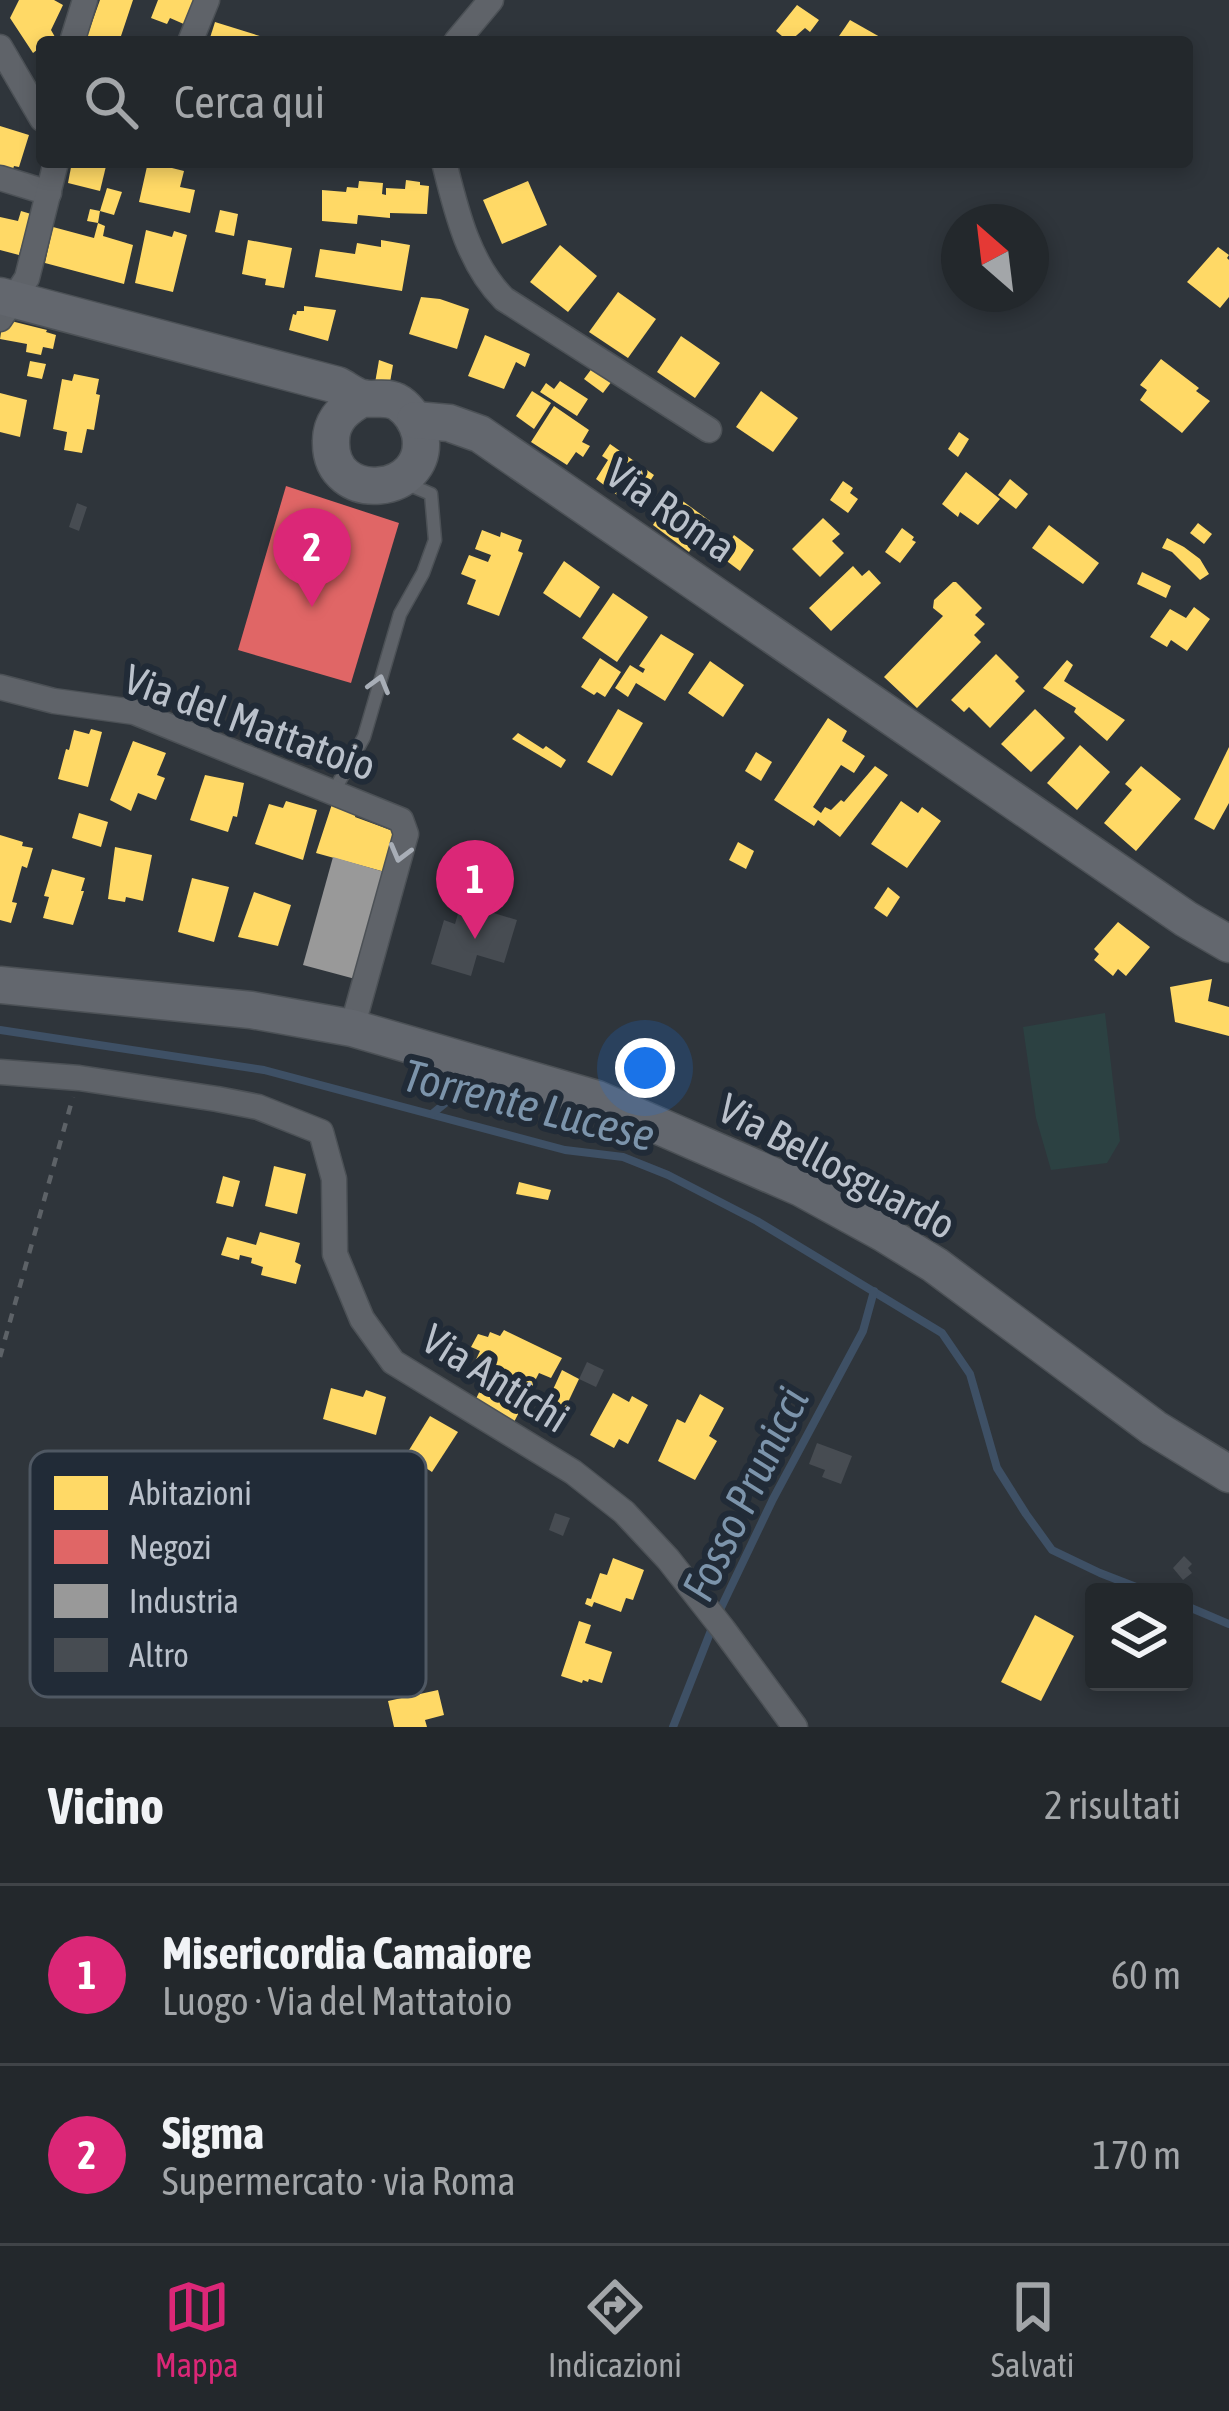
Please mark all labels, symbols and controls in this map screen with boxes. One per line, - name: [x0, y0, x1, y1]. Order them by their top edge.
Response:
- search box: [36, 36, 1193, 168]
- icon: search: [78, 69, 144, 135]
- text: Cerca qui: [174, 76, 325, 128]
- north arrow: [941, 204, 1049, 312]
- street label: Via Roma: [597, 448, 745, 572]
- pin: 2: [273, 508, 351, 607]
- street label: Via del Mattatoio: [118, 654, 382, 790]
- one-way arrow: [365, 674, 390, 695]
- pin: 1: [436, 840, 514, 939]
- one-way arrow: [389, 842, 414, 863]
- your location: [615, 1038, 675, 1098]
- water label: Torrente Lucese: [398, 1049, 660, 1161]
- street label: Via Bellosguardo: [711, 1084, 963, 1248]
- street label: Via Antichi: [414, 1314, 578, 1442]
- water label: Fosso Prunicci: [671, 1379, 819, 1609]
- legend: [30, 1451, 426, 1697]
- text: Abitazioni: [129, 1474, 252, 1512]
- text: Negozi: [129, 1528, 212, 1566]
- text: Industria: [129, 1582, 239, 1620]
- map controls: [1085, 1583, 1193, 1691]
- button: layers: [1085, 1583, 1193, 1691]
- text: Altro: [129, 1636, 189, 1674]
- text: Vicino: [48, 1776, 164, 1835]
- text: 2 risultati: [1044, 1783, 1181, 1827]
- text: Misericordia Camaiore: [162, 1927, 532, 1979]
- text: 1: [78, 1953, 96, 1997]
- text: 60 m: [1111, 1953, 1181, 1997]
- text: Luogo · Via del Mattatoio: [162, 1979, 512, 2023]
- text: Sigma: [162, 2107, 264, 2159]
- text: 2: [78, 2133, 96, 2177]
- text: 170 m: [1093, 2133, 1181, 2177]
- text: Supermercato · via Roma: [162, 2159, 516, 2203]
- tab: Mappa: [155, 2274, 239, 2384]
- tab: Indicazioni: [548, 2274, 682, 2384]
- tab: Salvati: [991, 2274, 1074, 2384]

